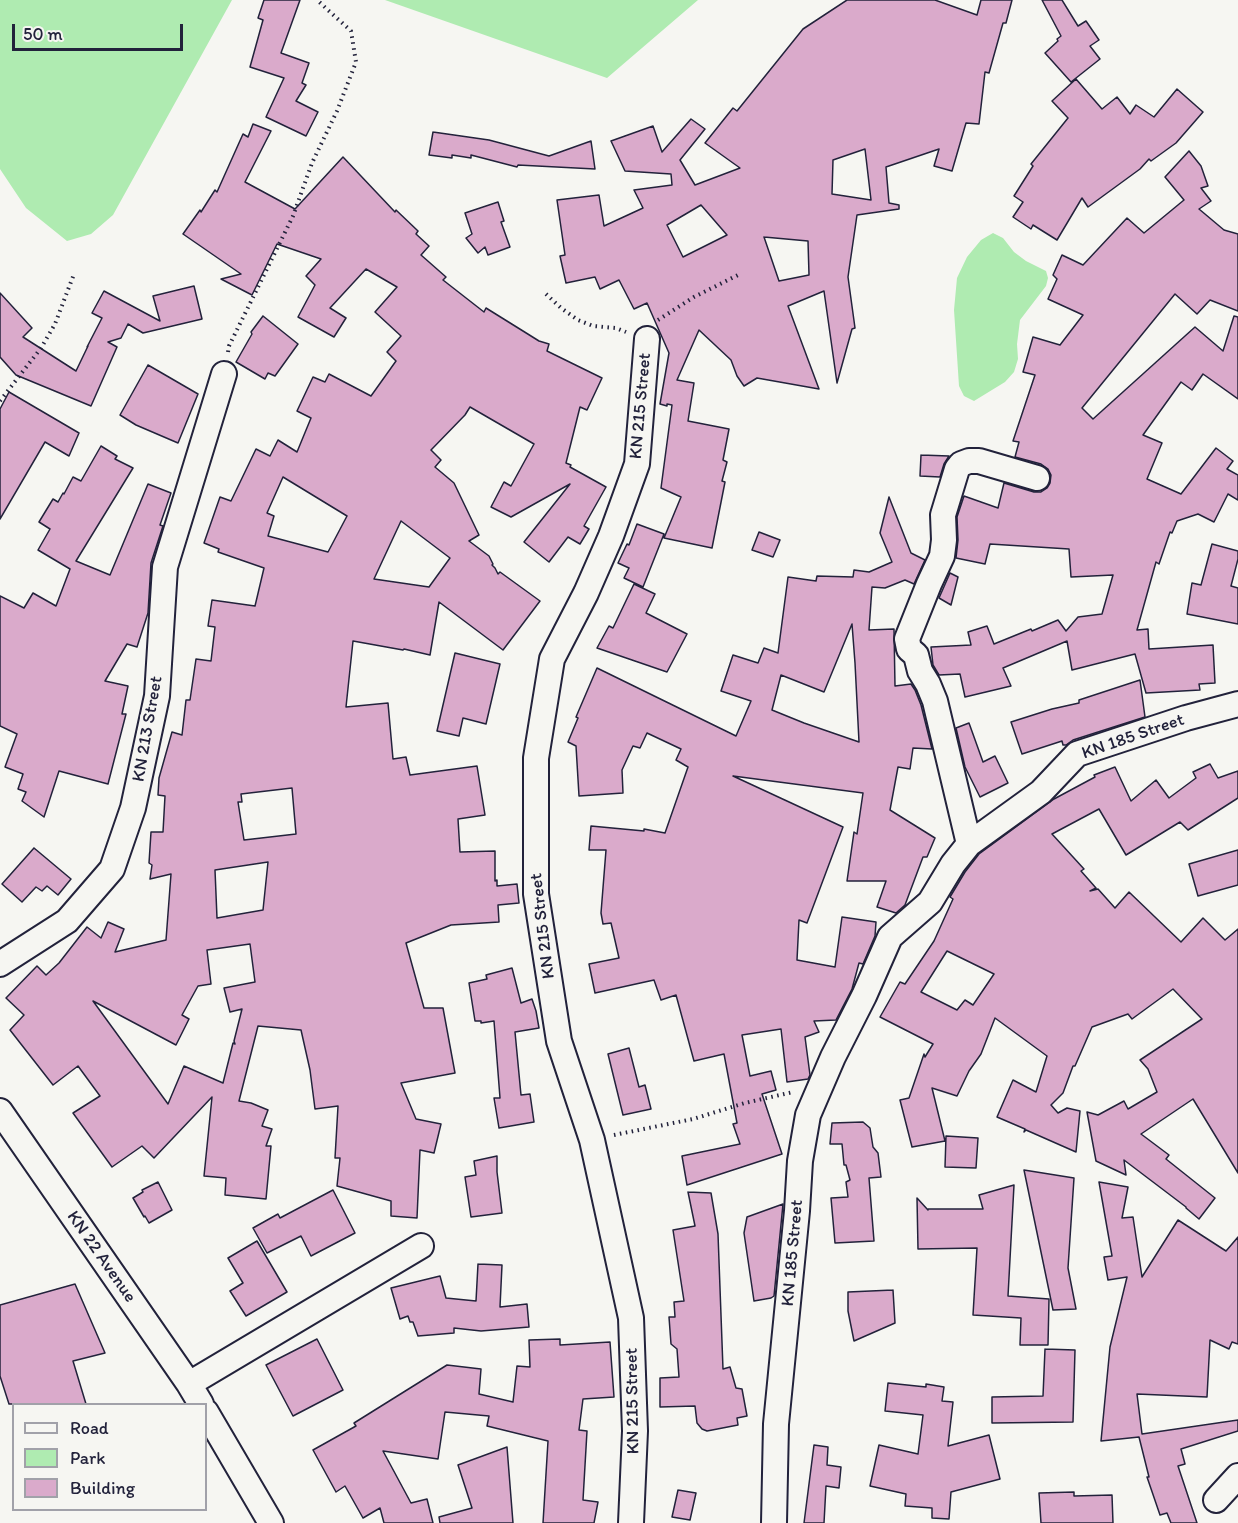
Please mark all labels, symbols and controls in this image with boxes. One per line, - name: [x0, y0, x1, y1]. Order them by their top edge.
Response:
- scale bar: [15, 12, 186, 50]
- text: 50 m: [23, 23, 63, 45]
- street label: KN 215 Street: [626, 352, 656, 460]
- street label: KN 213 Street: [128, 674, 168, 784]
- street label: KN 185 Street: [1079, 709, 1187, 765]
- street label: KN 215 Street: [526, 872, 560, 980]
- street label: KN 185 Street: [778, 1199, 808, 1307]
- street label: KN 22 Avenue: [61, 1207, 141, 1307]
- street label: KN 215 Street: [621, 1348, 645, 1454]
- legend: [12, 1403, 207, 1511]
- text: Road: [70, 1417, 109, 1439]
- text: Park: [70, 1447, 105, 1469]
- text: Building: [70, 1477, 135, 1499]

